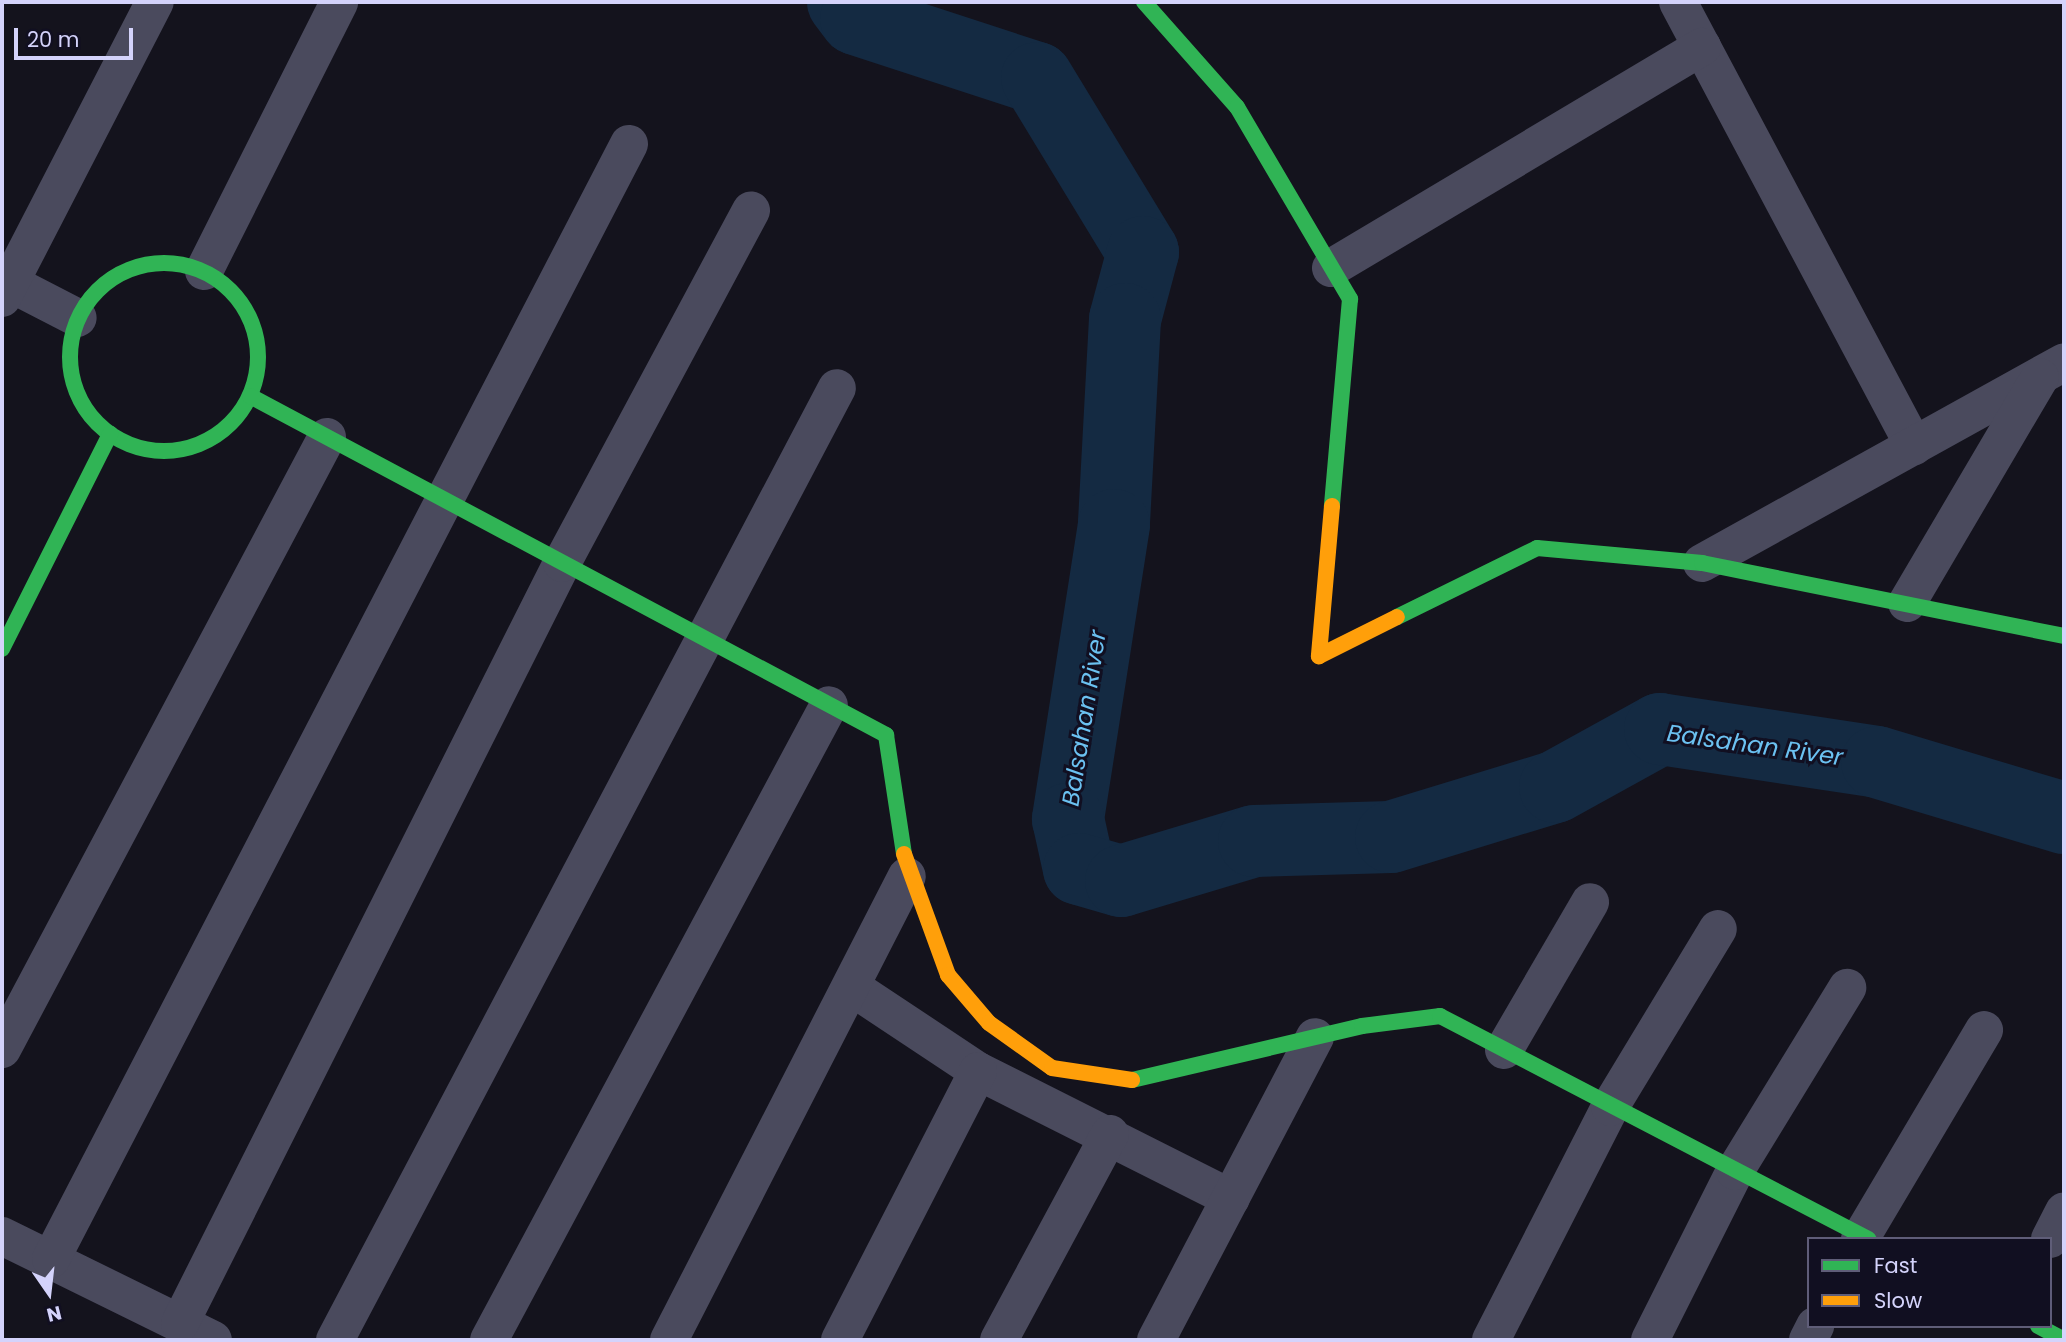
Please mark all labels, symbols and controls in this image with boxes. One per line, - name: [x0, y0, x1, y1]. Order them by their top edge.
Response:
- scale bar: [18, 14, 136, 58]
- text: 20 m: [27, 25, 80, 54]
- water label: Balsahan River: [1056, 628, 1112, 808]
- water label: Balsahan River: [1665, 718, 1845, 772]
- legend: [1807, 1237, 2052, 1328]
- text: Fast: [1874, 1251, 1917, 1280]
- north arrow: [14, 1258, 84, 1328]
- text: Slow: [1874, 1286, 1922, 1315]
- text: N: [44, 1299, 64, 1329]

